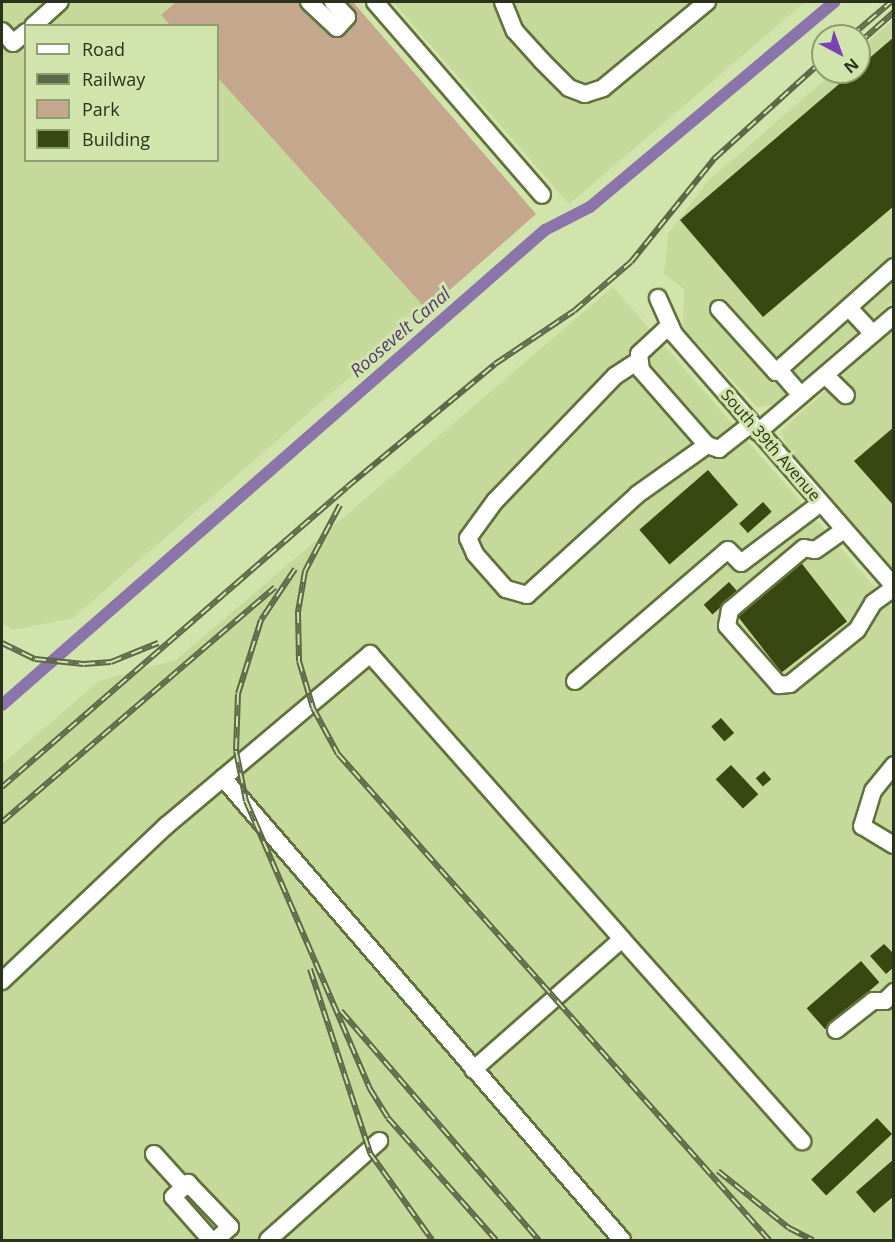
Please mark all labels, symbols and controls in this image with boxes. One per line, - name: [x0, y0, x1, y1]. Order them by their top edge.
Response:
- legend: [24, 24, 219, 162]
- north arrow: [811, 24, 871, 84]
- text: Road: [82, 37, 125, 61]
- text: N: [839, 53, 864, 79]
- text: Railway: [82, 67, 145, 91]
- text: Park: [82, 97, 120, 121]
- text: Building: [82, 127, 150, 151]
- water label: Roosevelt Canal: [346, 283, 454, 381]
- street label: South 39th Avenue: [717, 385, 825, 505]

